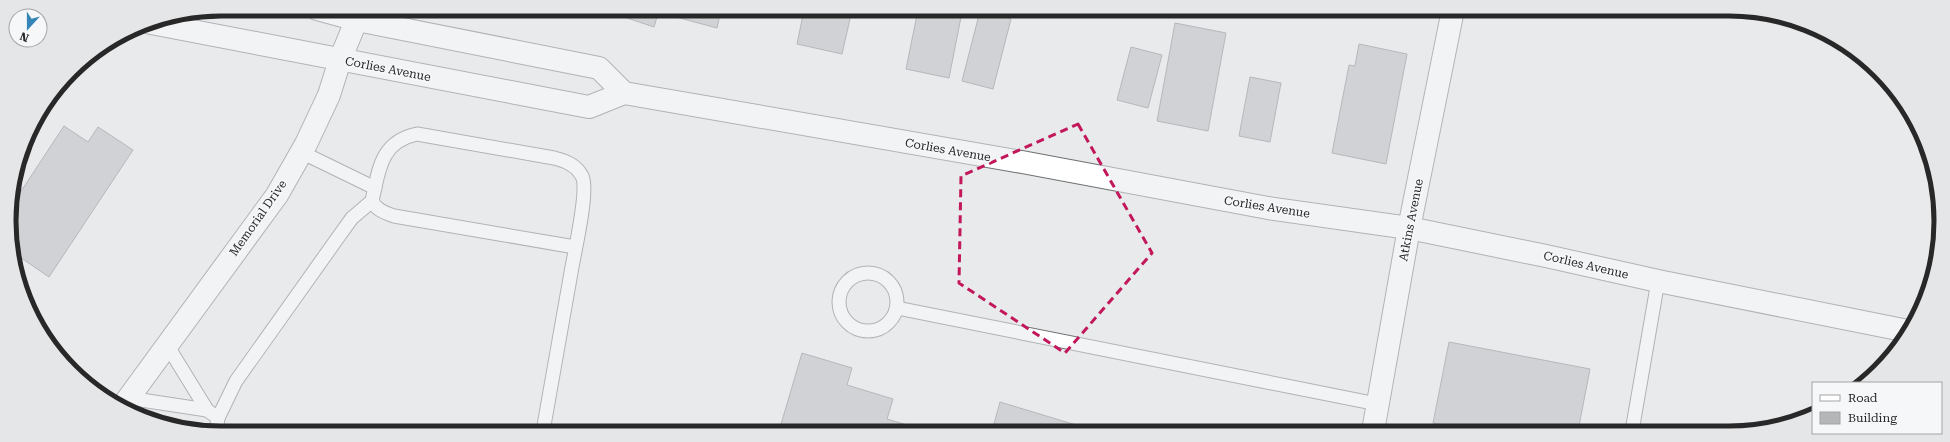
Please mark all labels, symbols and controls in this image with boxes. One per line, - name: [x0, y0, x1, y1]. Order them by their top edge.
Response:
- north arrow: [8, 8, 48, 48]
- text: N: [18, 29, 31, 44]
- street label: Corlies Avenue: [344, 54, 432, 84]
- street label: Corlies Avenue: [904, 136, 992, 165]
- street label: Memorial Drive: [227, 177, 290, 259]
- street label: Atkins Avenue: [1396, 177, 1426, 262]
- street label: Corlies Avenue: [1223, 193, 1311, 221]
- street label: Corlies Avenue: [1542, 248, 1630, 282]
- legend: [1812, 382, 1942, 434]
- text: Road: [1848, 391, 1878, 405]
- text: Building: [1848, 411, 1897, 425]

